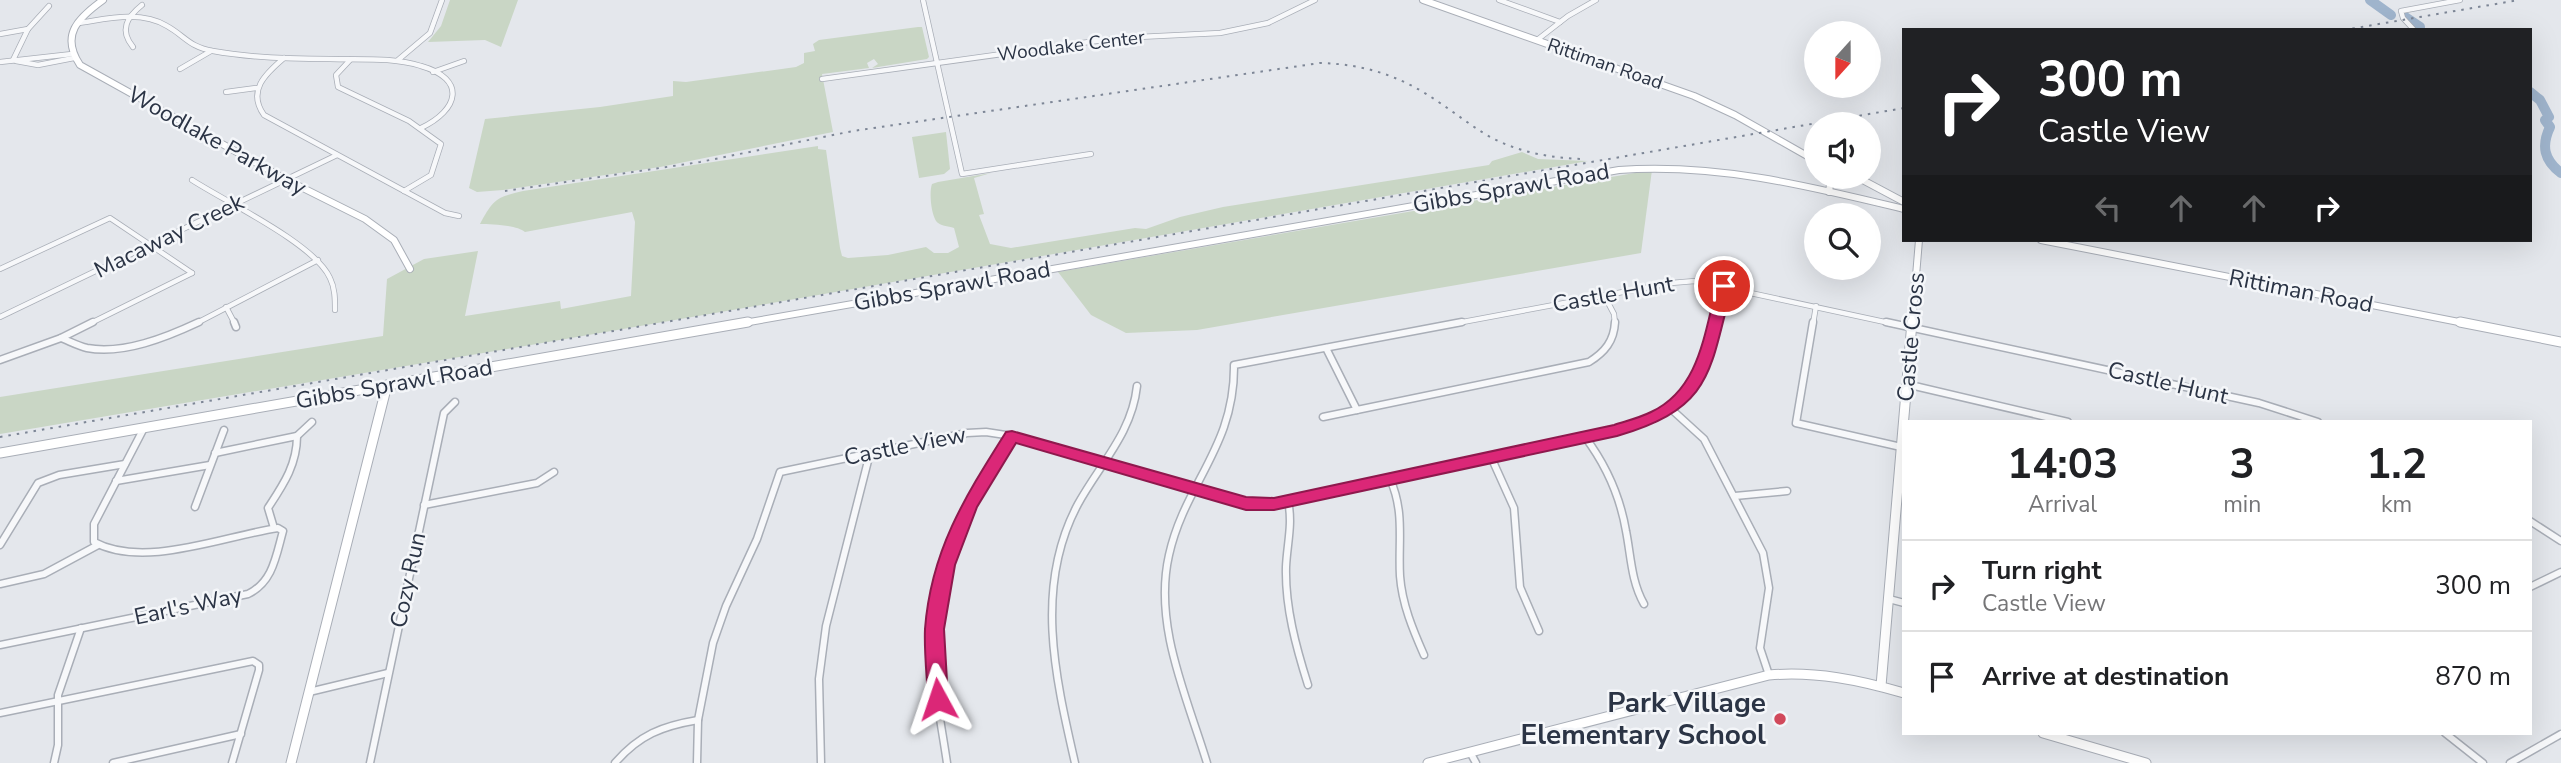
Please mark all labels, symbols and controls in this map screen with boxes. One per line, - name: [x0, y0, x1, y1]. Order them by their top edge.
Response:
- north arrow: [1804, 21, 1881, 98]
- map controls: [1804, 21, 1881, 280]
- street label: Woodlake Center: [996, 24, 1146, 68]
- street label: Rittiman Road: [1544, 32, 1666, 96]
- text: 300 m: [2038, 46, 2182, 113]
- icon: right: [1923, 56, 2014, 147]
- street label: Woodlake Parkway: [122, 79, 312, 203]
- text: Castle View: [2038, 110, 2210, 153]
- button: sound: [1804, 112, 1881, 189]
- street label: Gibbs Sprawl Road: [1410, 155, 1612, 221]
- street label: Macaway Creek: [89, 186, 249, 286]
- icon: left: [2089, 189, 2127, 227]
- icon: ahead: [2162, 189, 2200, 227]
- icon: ahead: [2235, 189, 2273, 227]
- icon: right: [2308, 189, 2346, 227]
- button: search: [1804, 203, 1881, 280]
- street label: Gibbs Sprawl Road: [851, 253, 1053, 319]
- pin: [1694, 256, 1754, 316]
- street label: Rittiman Road: [2226, 262, 2376, 320]
- icon: arrive: [1705, 267, 1743, 305]
- street label: Castle Hunt: [1550, 268, 1677, 320]
- street label: Castle Cross: [1890, 271, 1932, 403]
- street label: Gibbs Sprawl Road: [293, 351, 495, 417]
- street label: Castle Hunt: [2105, 354, 2232, 412]
- street label: Castle View: [841, 419, 969, 473]
- text: 14:03: [2007, 436, 2118, 493]
- text: 3: [2230, 436, 2255, 493]
- text: 1.2: [2366, 436, 2427, 493]
- text: Arrival: [2028, 489, 2097, 520]
- text: min: [2223, 489, 2261, 520]
- text: km: [2381, 489, 2412, 520]
- street label: Cozy Run: [383, 529, 433, 631]
- text: Turn right: [1982, 553, 2101, 588]
- icon: right: [1923, 567, 1961, 605]
- text: 300 m: [2435, 568, 2511, 603]
- street label: Earl's Way: [131, 579, 245, 633]
- text: Castle View: [1982, 588, 2106, 619]
- icon: arrive: [1923, 658, 1961, 696]
- text: Arrive at destination: [1982, 659, 2229, 694]
- text: 870 m: [2435, 659, 2511, 694]
- position arrow: [901, 662, 975, 736]
- place label: Park Village Elementary School: [1521, 684, 1766, 754]
- marker: Park Village Elementary School: [1772, 711, 1788, 727]

